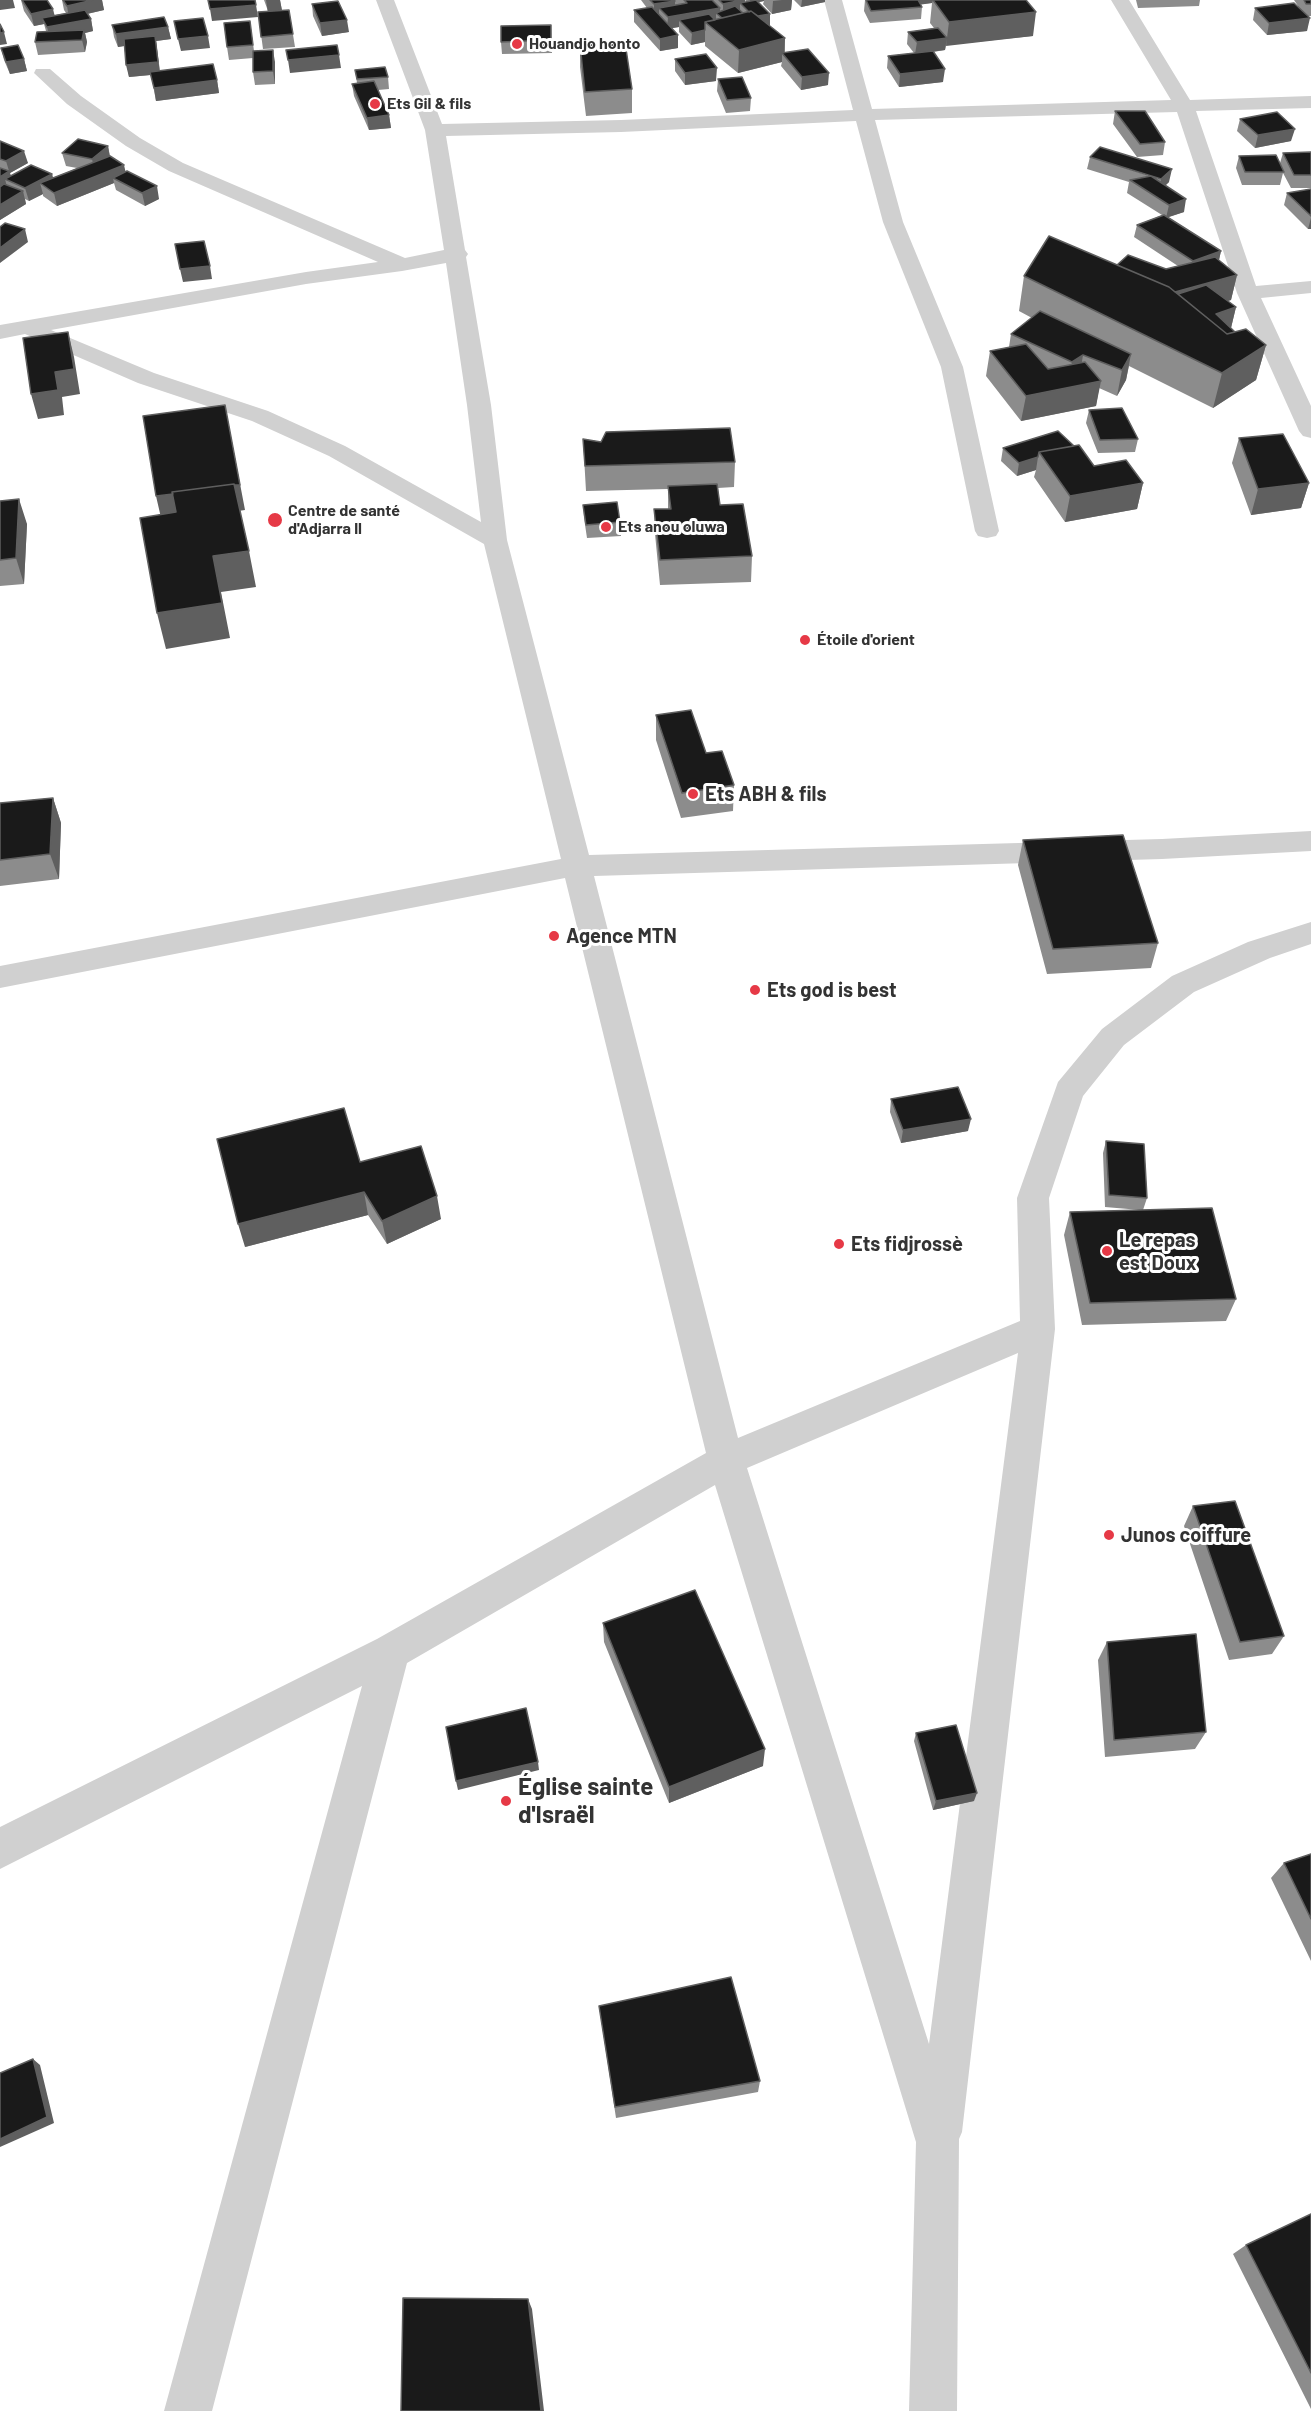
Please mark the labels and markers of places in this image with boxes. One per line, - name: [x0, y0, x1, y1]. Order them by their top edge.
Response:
- place label: Houandjo honto: [529, 34, 640, 54]
- marker: Houandjo honto: [510, 37, 524, 51]
- place label: Ets Gil & fils: [387, 94, 471, 114]
- marker: Ets Gil & fils: [368, 97, 382, 111]
- place label: Centre de santé d'Adjarra ll: [288, 501, 400, 539]
- marker: Centre de santé d'Adjarra ll: [266, 511, 284, 529]
- place label: Ets anou oluwa: [618, 517, 725, 537]
- marker: Ets anou oluwa: [599, 520, 613, 534]
- place label: Étoile d'orient: [817, 630, 915, 650]
- marker: Étoile d'orient: [798, 633, 812, 647]
- place label: Ets ABH & fils: [705, 782, 827, 806]
- marker: Ets ABH & fils: [686, 787, 700, 801]
- place label: Agence MTN: [566, 924, 677, 948]
- marker: Agence MTN: [547, 929, 561, 943]
- place label: Ets god is best: [767, 978, 897, 1002]
- marker: Ets god is best: [748, 983, 762, 997]
- place label: Le repas est Doux: [1119, 1228, 1197, 1275]
- place label: Ets fidjrossè: [851, 1232, 963, 1256]
- marker: Ets fidjrossè: [832, 1237, 846, 1251]
- marker: Le repas est Doux: [1100, 1244, 1114, 1258]
- place label: Junos coiffure: [1121, 1523, 1251, 1547]
- marker: Junos coiffure: [1102, 1528, 1116, 1542]
- place label: Église sainte d'Israël: [518, 1773, 653, 1829]
- marker: Église sainte d'Israël: [499, 1794, 513, 1808]

